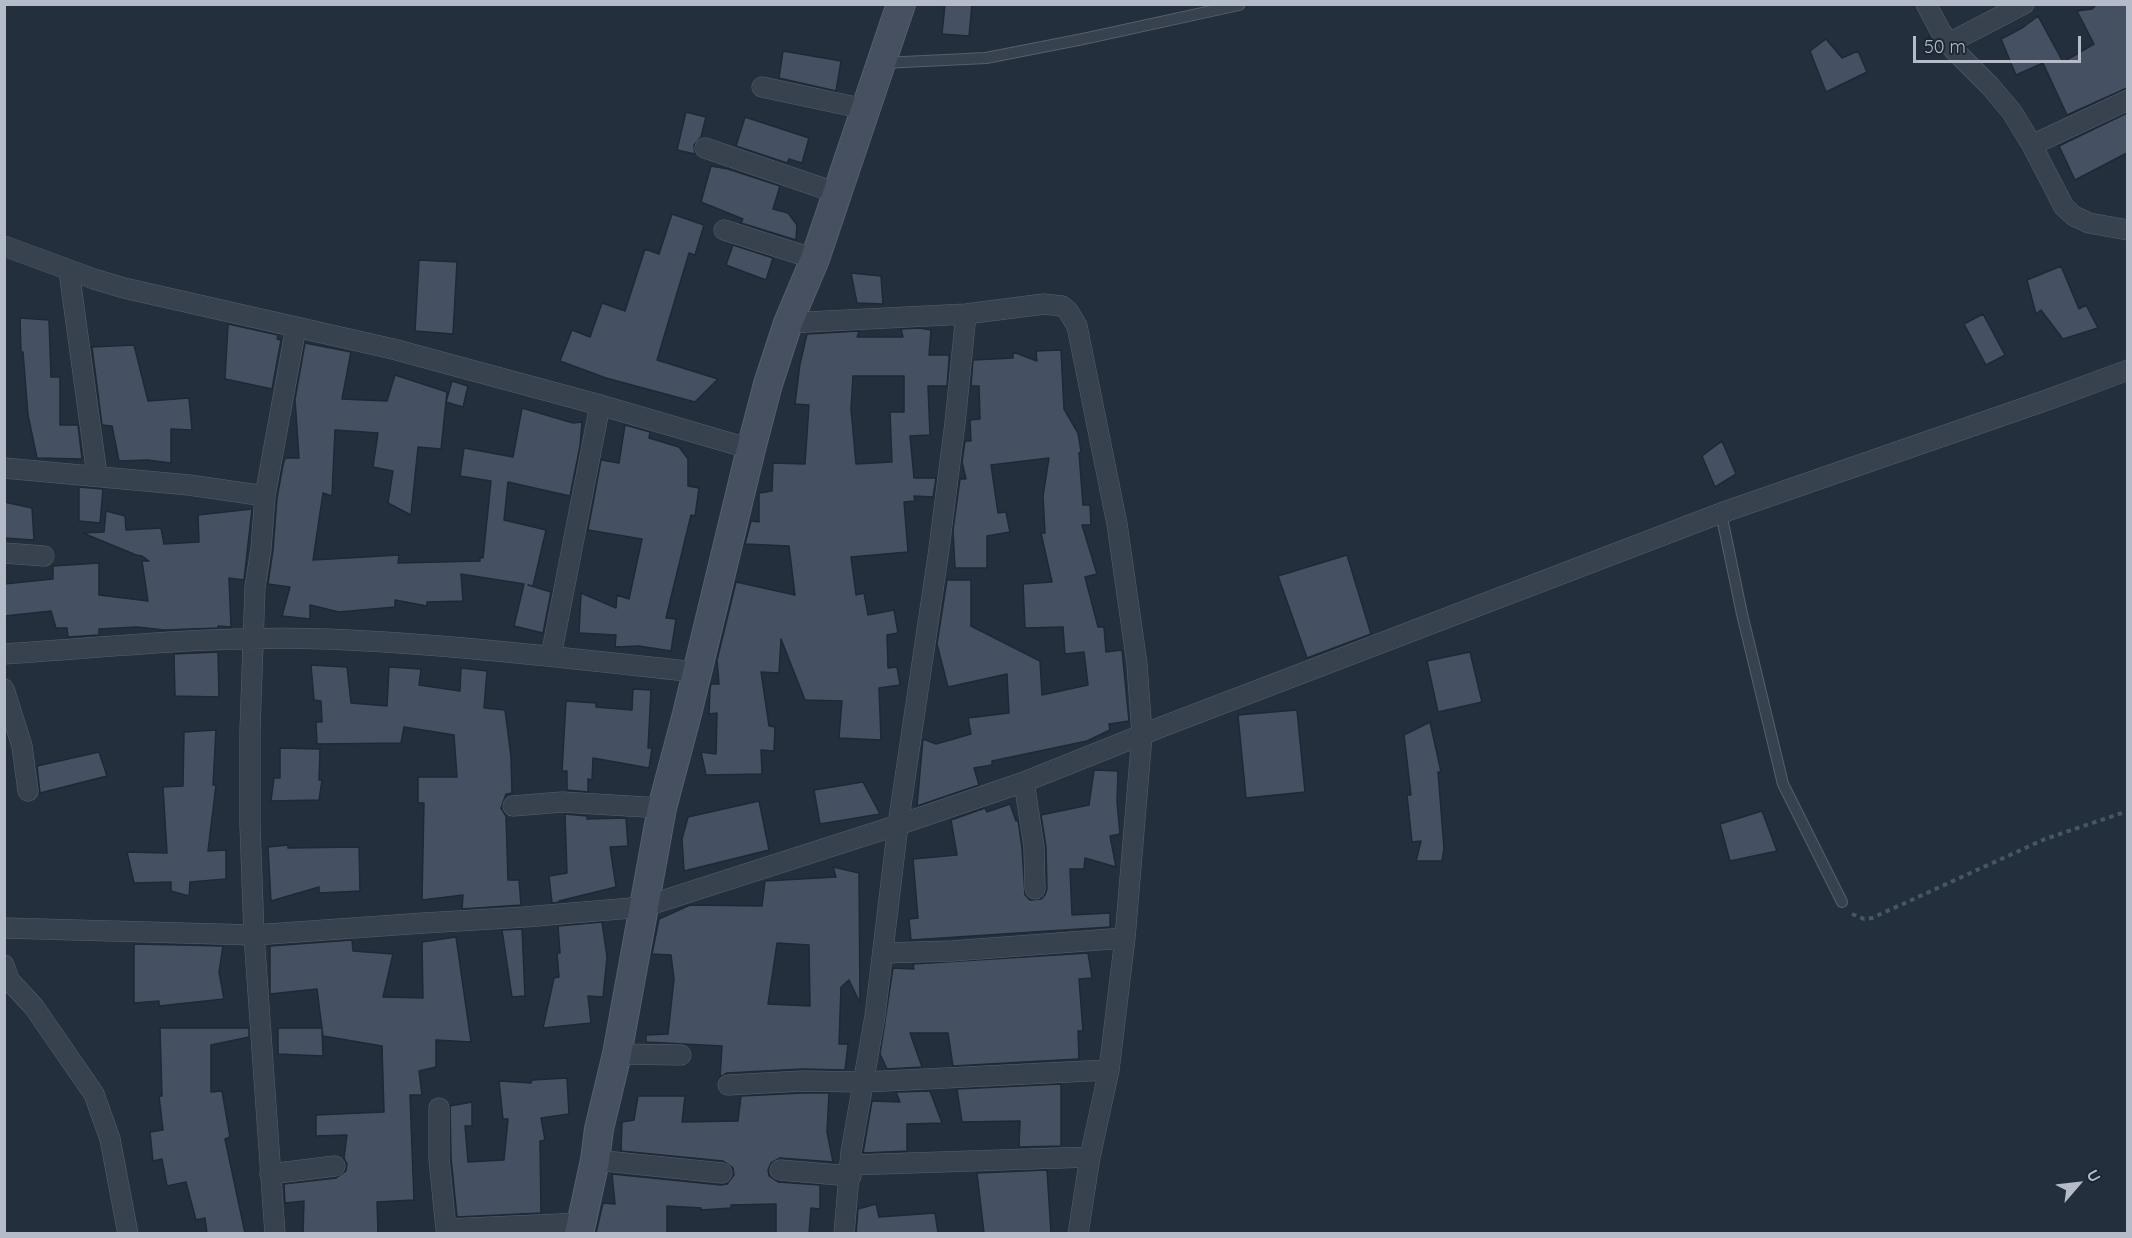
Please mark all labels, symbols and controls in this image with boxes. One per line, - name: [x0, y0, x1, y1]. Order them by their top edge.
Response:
- scale bar: [1916, 24, 2084, 62]
- text: 50 m: [1924, 35, 1966, 58]
- north arrow: [2048, 1154, 2108, 1214]
- text: U: [2082, 1166, 2105, 1185]

